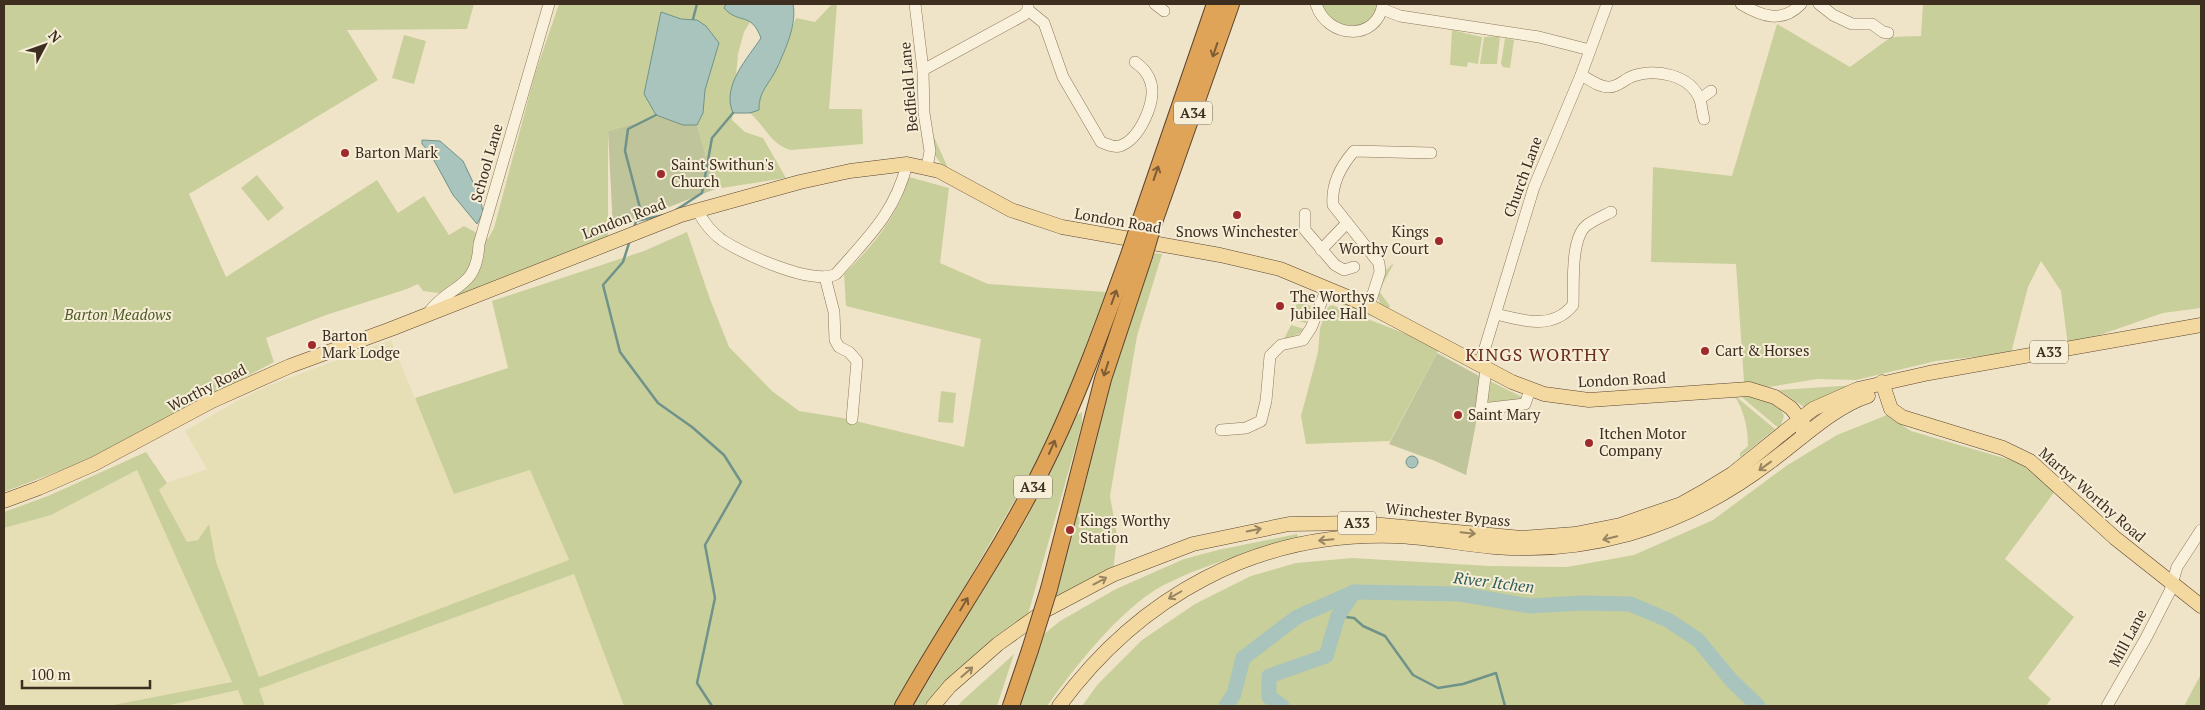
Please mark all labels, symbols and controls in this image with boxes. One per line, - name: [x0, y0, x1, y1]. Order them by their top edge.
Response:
- north arrow: [20, 20, 70, 70]
- text: N: [45, 26, 66, 47]
- street label: Bedfield Lane: [894, 41, 922, 133]
- one-way arrow: [1210, 42, 1219, 57]
- road number: A34: [1174, 102, 1212, 125]
- street label: School Lane: [465, 121, 507, 204]
- street label: Church Lane: [1498, 134, 1546, 220]
- place label: Barton Mark: [355, 142, 438, 162]
- marker: Barton Mark: [339, 147, 351, 159]
- place label: Saint Swithun's Church: [671, 154, 774, 191]
- one-way arrow: [1152, 166, 1162, 182]
- marker: Saint Swithun's Church: [655, 168, 667, 180]
- street label: London Road: [579, 193, 668, 243]
- street label: London Road: [1073, 203, 1163, 238]
- marker: Snows Winchester: [1231, 209, 1243, 221]
- place label: Snows Winchester: [1176, 221, 1298, 241]
- place label: Kings Worthy Court: [1339, 221, 1429, 258]
- marker: Kings Worthy Court: [1433, 235, 1445, 247]
- place label: The Worthys Jubilee Hall: [1290, 286, 1375, 323]
- one-way arrow: [1110, 290, 1119, 305]
- marker: The Worthys Jubilee Hall: [1274, 300, 1286, 312]
- park label: Barton Meadows: [63, 304, 172, 324]
- place label: Barton Mark Lodge: [322, 325, 400, 362]
- marker: Barton Mark Lodge: [306, 339, 318, 351]
- place label: Cart & Horses: [1715, 340, 1809, 360]
- road number: A33: [2030, 341, 2068, 364]
- district label: KINGS WORTHY: [1465, 342, 1611, 366]
- marker: Cart & Horses: [1699, 345, 1711, 357]
- street label: Worthy Road: [164, 359, 249, 416]
- one-way arrow: [1101, 360, 1111, 376]
- street label: London Road: [1577, 367, 1666, 391]
- place label: Saint Mary: [1468, 404, 1541, 424]
- marker: Saint Mary: [1452, 409, 1464, 421]
- place label: Itchen Motor Company: [1599, 423, 1687, 460]
- marker: Itchen Motor Company: [1583, 437, 1595, 449]
- one-way arrow: [1047, 440, 1057, 455]
- street label: Martyr Worthy Road: [2035, 442, 2150, 546]
- one-way arrow: [1758, 461, 1772, 471]
- road number: A34: [1014, 476, 1052, 498]
- street label: Winchester Bypass: [1385, 497, 1512, 531]
- place label: Kings Worthy Station: [1080, 510, 1171, 547]
- road number: A33: [1338, 512, 1376, 534]
- marker: Kings Worthy Station: [1064, 524, 1076, 536]
- one-way arrow: [1246, 525, 1262, 534]
- one-way arrow: [1460, 528, 1476, 538]
- one-way arrow: [1602, 534, 1618, 543]
- one-way arrow: [1319, 535, 1335, 545]
- water label: River Itchen: [1451, 566, 1536, 598]
- one-way arrow: [1093, 575, 1107, 585]
- one-way arrow: [1168, 591, 1183, 600]
- one-way arrow: [959, 598, 969, 612]
- street label: Mill Lane: [2104, 605, 2151, 670]
- scale bar: [22, 658, 150, 690]
- text: 100 m: [30, 664, 71, 684]
- one-way arrow: [960, 666, 973, 678]

